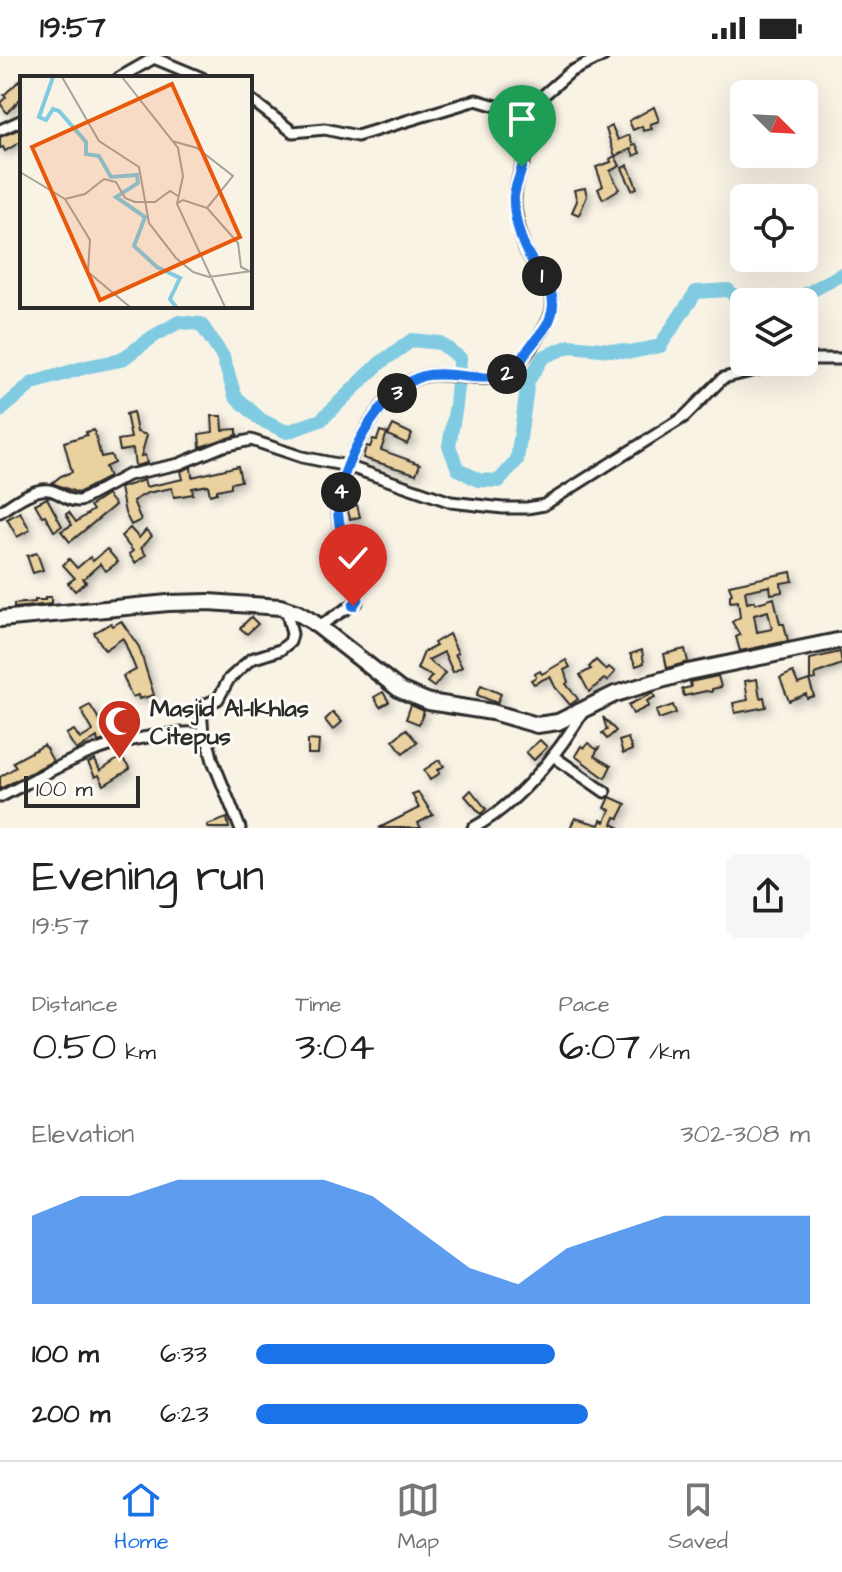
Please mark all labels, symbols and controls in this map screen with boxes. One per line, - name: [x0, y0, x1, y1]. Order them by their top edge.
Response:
- text: 19:57: [40, 7, 106, 49]
- inset map: [20, 76, 252, 308]
- north arrow: [730, 80, 818, 168]
- map controls: [730, 80, 818, 376]
- pin: [488, 85, 556, 167]
- icon: arrive: [500, 97, 544, 141]
- button: locate: [730, 184, 818, 272]
- pin: 1: [522, 256, 562, 296]
- text: 1: [541, 260, 543, 291]
- button: layers: [730, 288, 818, 376]
- pin: 2: [487, 354, 527, 394]
- text: 2: [501, 358, 513, 389]
- pin: 3: [377, 373, 417, 413]
- text: 3: [391, 377, 403, 408]
- pin: 4: [321, 472, 361, 512]
- text: 4: [334, 476, 348, 507]
- pin: [319, 524, 387, 606]
- icon: check: [331, 536, 375, 580]
- place label: Masjid Al-Ikhlas Citepus: [150, 692, 309, 754]
- mosque icon: Masjid Al-Ikhlas Citepus: [95, 698, 143, 761]
- scale bar: [24, 772, 140, 808]
- text: 100 m: [36, 774, 93, 805]
- text: Evening run: [32, 847, 264, 908]
- button: share: [726, 854, 810, 938]
- text: 19:57: [32, 908, 89, 944]
- text: Distance: [32, 989, 118, 1020]
- text: Time: [295, 989, 341, 1020]
- text: Pace: [559, 989, 610, 1020]
- text: 0.50: [32, 1020, 116, 1075]
- text: 3:04: [295, 1020, 375, 1075]
- text: 6:07: [559, 1020, 640, 1075]
- text: km: [116, 1037, 156, 1068]
- text: /km: [640, 1037, 690, 1068]
- text: Elevation: [32, 1116, 134, 1152]
- text: 302–308 m: [680, 1116, 810, 1152]
- text: 100 m: [32, 1336, 99, 1372]
- text: 6:33: [160, 1336, 207, 1372]
- text: 200 m: [32, 1396, 110, 1432]
- text: 6:23: [160, 1396, 209, 1432]
- tab: Home: [114, 1478, 169, 1557]
- tab: Map: [396, 1478, 440, 1557]
- tab: Saved: [668, 1478, 728, 1557]

